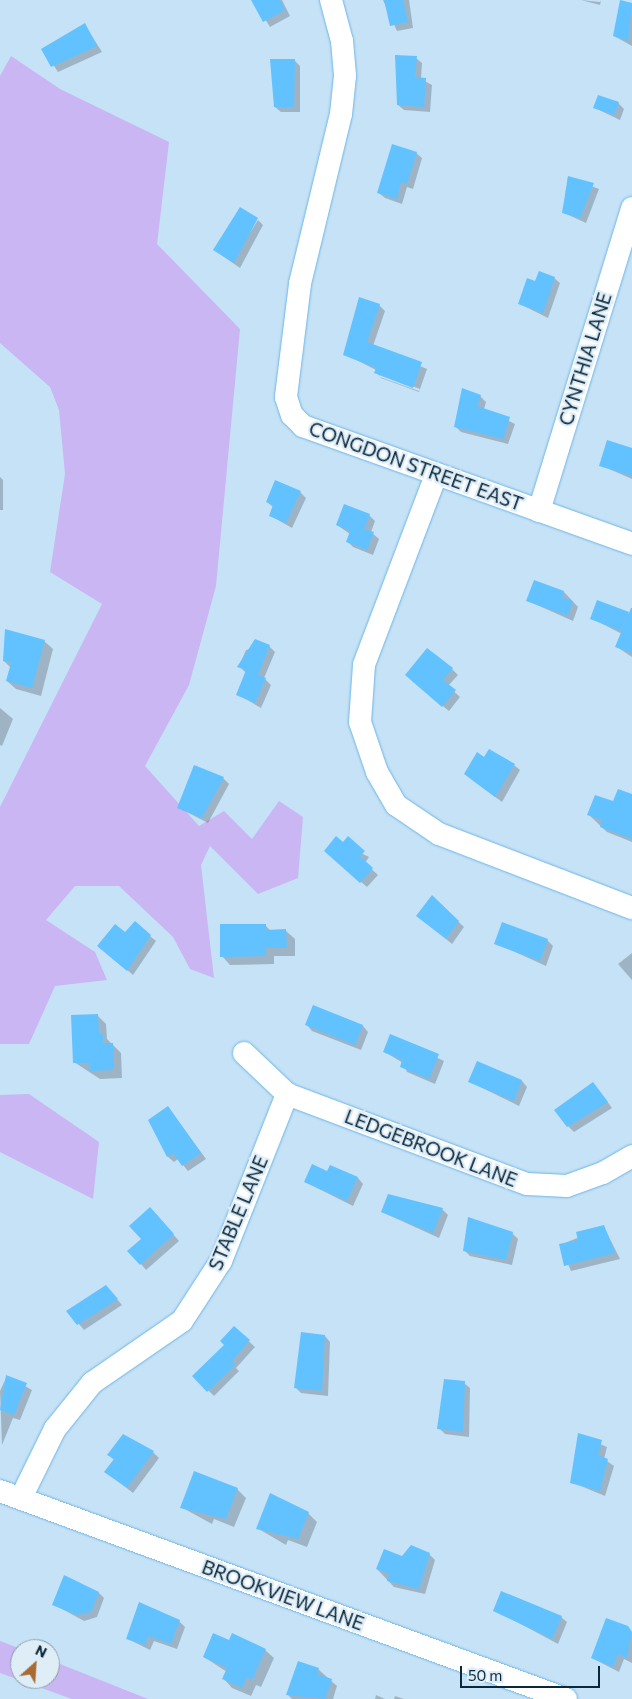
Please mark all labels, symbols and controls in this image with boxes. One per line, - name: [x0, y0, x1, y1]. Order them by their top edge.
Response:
- street label: CYNTHIA LANE: [554, 290, 616, 428]
- street label: CONGDON STREET EAST: [306, 417, 526, 515]
- street label: LEDGEBROOK LANE: [341, 1105, 521, 1191]
- street label: STABLE LANE: [204, 1152, 272, 1274]
- street label: BROOKVIEW LANE: [199, 1555, 367, 1635]
- north arrow: [10, 1639, 60, 1689]
- text: N: [33, 1641, 50, 1661]
- scale bar: [462, 1656, 602, 1688]
- text: 50 m: [468, 1666, 502, 1684]

